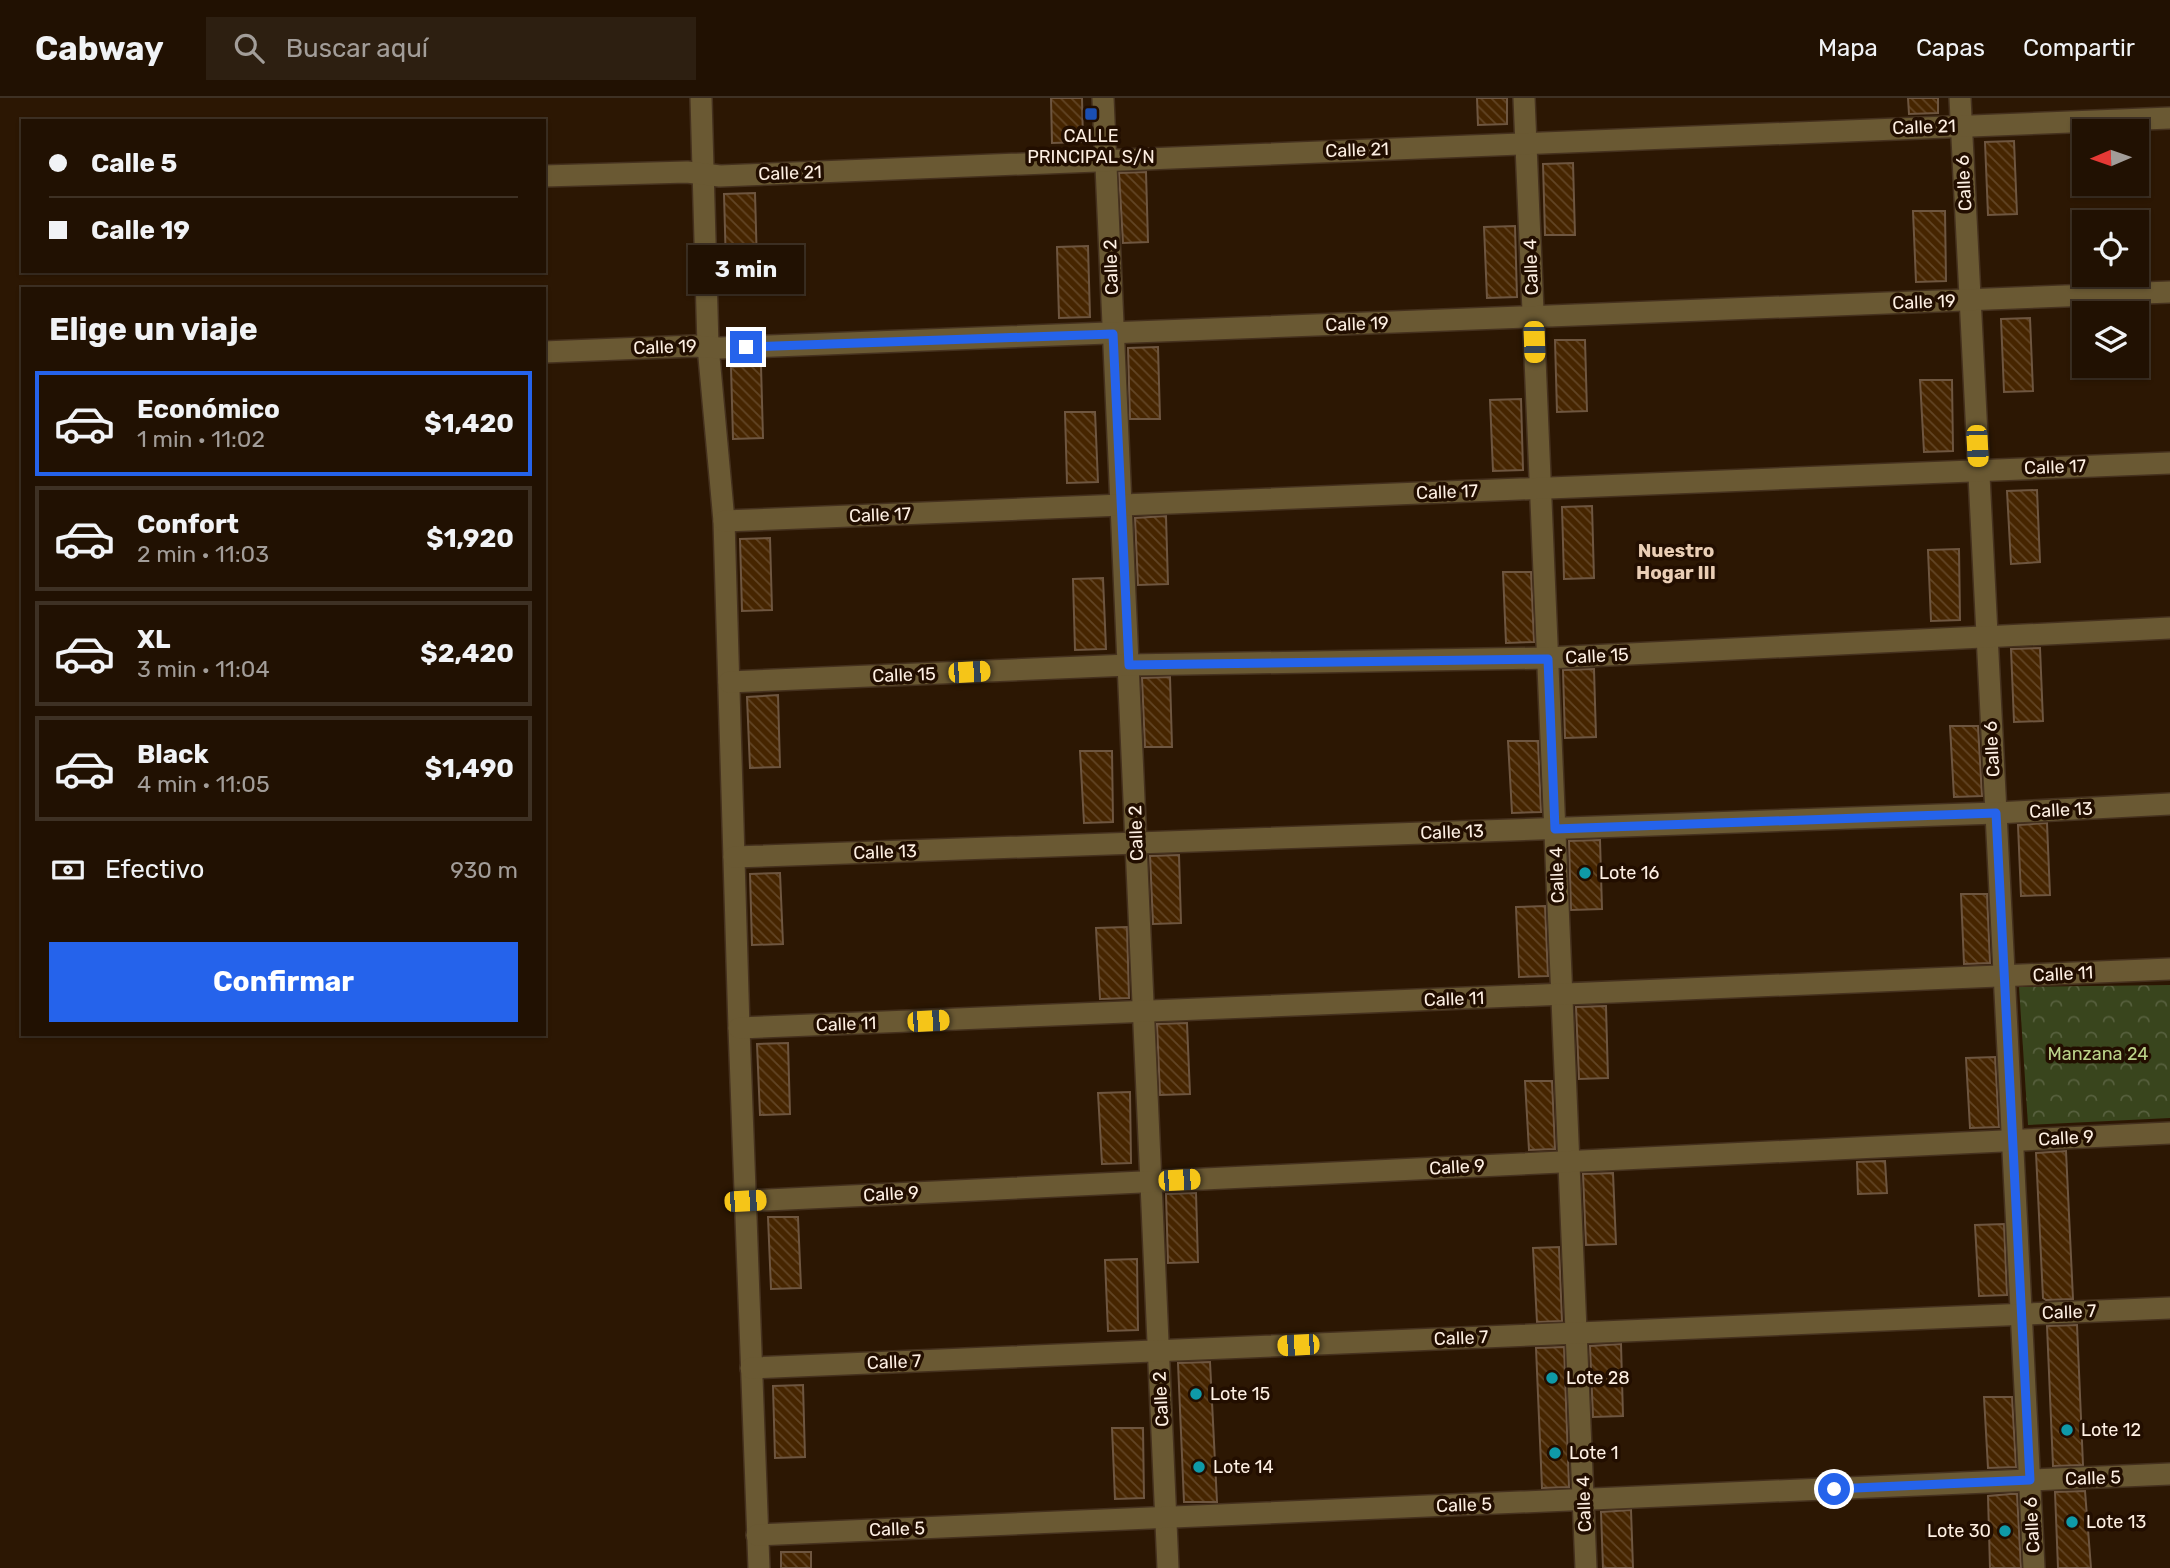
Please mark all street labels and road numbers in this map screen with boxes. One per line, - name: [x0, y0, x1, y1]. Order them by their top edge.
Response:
- street label: Calle 21: [1892, 115, 1956, 139]
- street label: Calle 21: [1325, 138, 1389, 162]
- street label: Calle 6: [1952, 154, 1976, 212]
- street label: Calle 21: [758, 161, 822, 185]
- street label: Calle 4: [1519, 238, 1543, 296]
- street label: Calle 2: [1099, 239, 1123, 295]
- street label: Calle 19: [1892, 290, 1956, 314]
- street label: Calle 19: [1325, 312, 1389, 336]
- street label: Calle 19: [633, 335, 697, 359]
- street label: Calle 17: [2024, 455, 2086, 479]
- street label: Calle 17: [1416, 480, 1478, 504]
- street label: Calle 17: [849, 503, 911, 527]
- street label: Calle 15: [1565, 643, 1629, 669]
- street label: Calle 15: [872, 663, 936, 687]
- street label: Calle 6: [1980, 720, 2004, 778]
- street label: Calle 13: [2029, 797, 2093, 823]
- street label: Calle 2: [1124, 805, 1148, 861]
- street label: Calle 13: [1420, 820, 1484, 844]
- street label: Calle 13: [853, 840, 917, 864]
- street label: Calle 4: [1545, 846, 1569, 904]
- street label: Calle 11: [2032, 961, 2094, 987]
- street label: Calle 11: [1423, 987, 1485, 1011]
- street label: Calle 11: [815, 1012, 877, 1036]
- street label: Calle 9: [2038, 1126, 2094, 1150]
- street label: Calle 9: [1429, 1155, 1485, 1179]
- street label: Calle 9: [863, 1182, 919, 1206]
- street label: Calle 7: [2041, 1300, 2097, 1324]
- street label: Calle 7: [1433, 1326, 1489, 1350]
- street label: Calle 7: [866, 1350, 922, 1374]
- street label: Calle 2: [1149, 1371, 1173, 1427]
- street label: Calle 5: [2065, 1466, 2121, 1490]
- street label: Calle 4: [1572, 1475, 1596, 1533]
- street label: Calle 5: [1436, 1493, 1492, 1517]
- street label: Calle 6: [2020, 1496, 2044, 1554]
- street label: Calle 5: [869, 1517, 925, 1541]

